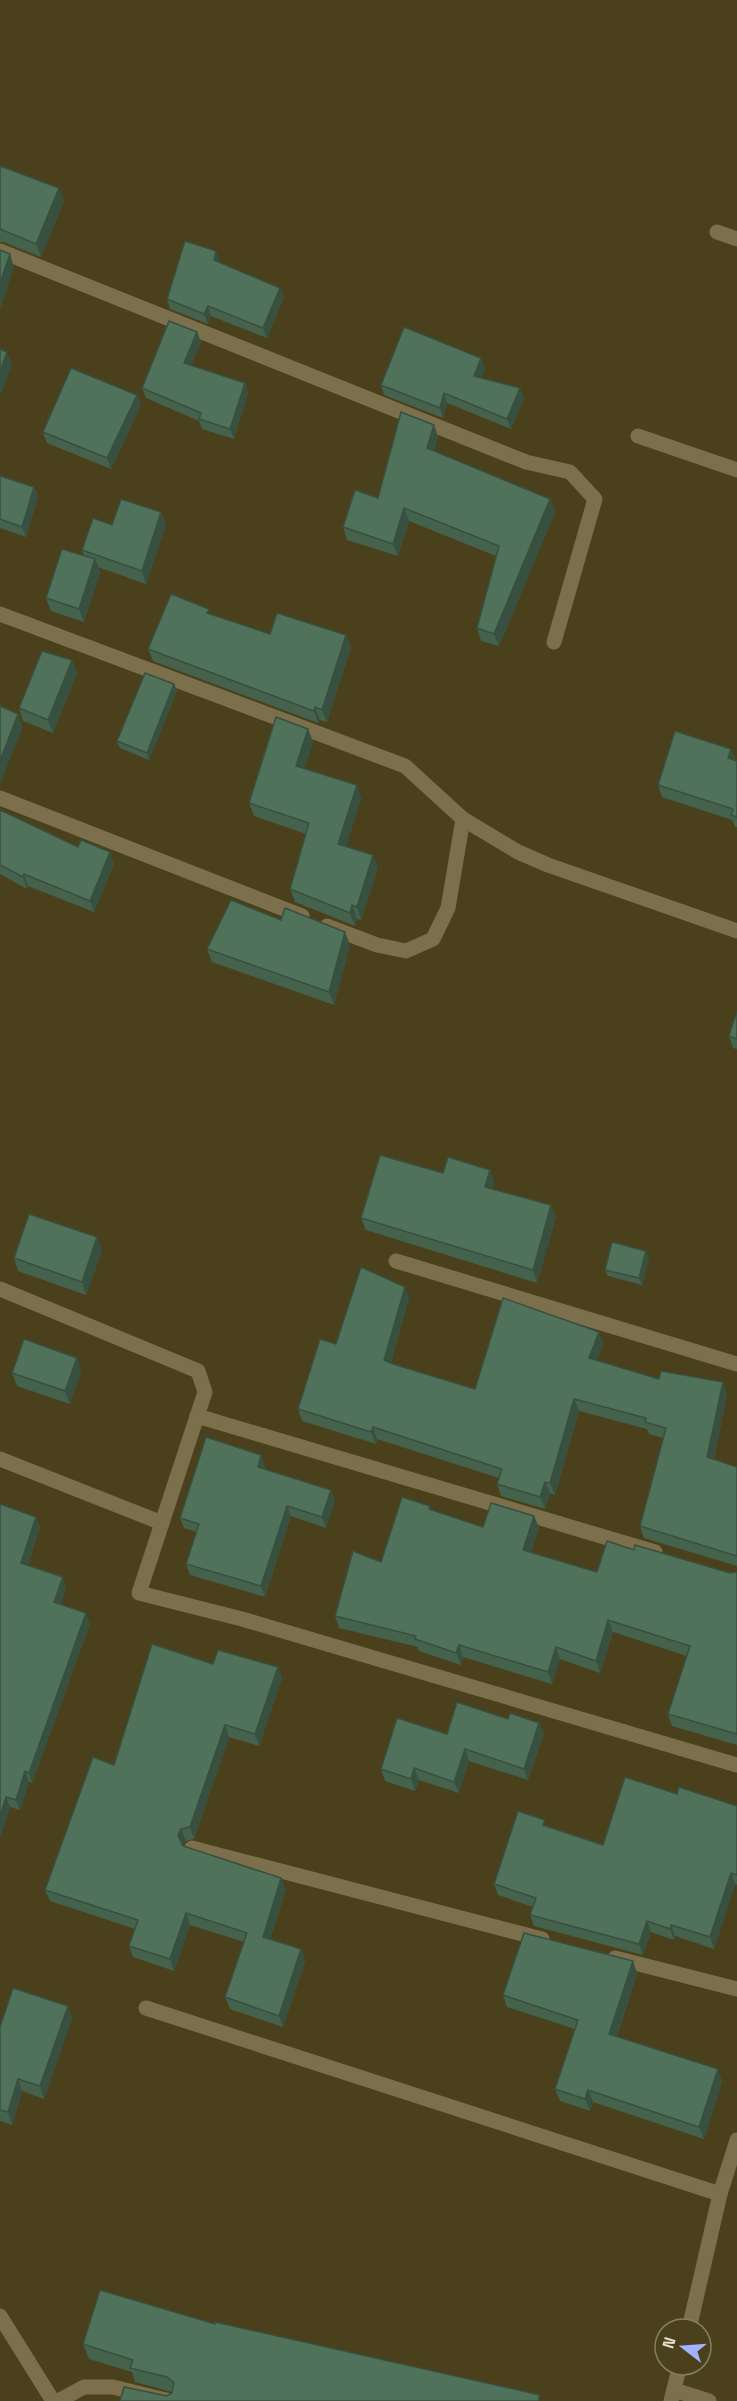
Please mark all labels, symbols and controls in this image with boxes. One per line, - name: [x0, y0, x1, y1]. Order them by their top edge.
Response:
- north arrow: [653, 2317, 713, 2377]
- text: N: [658, 2335, 681, 2351]

